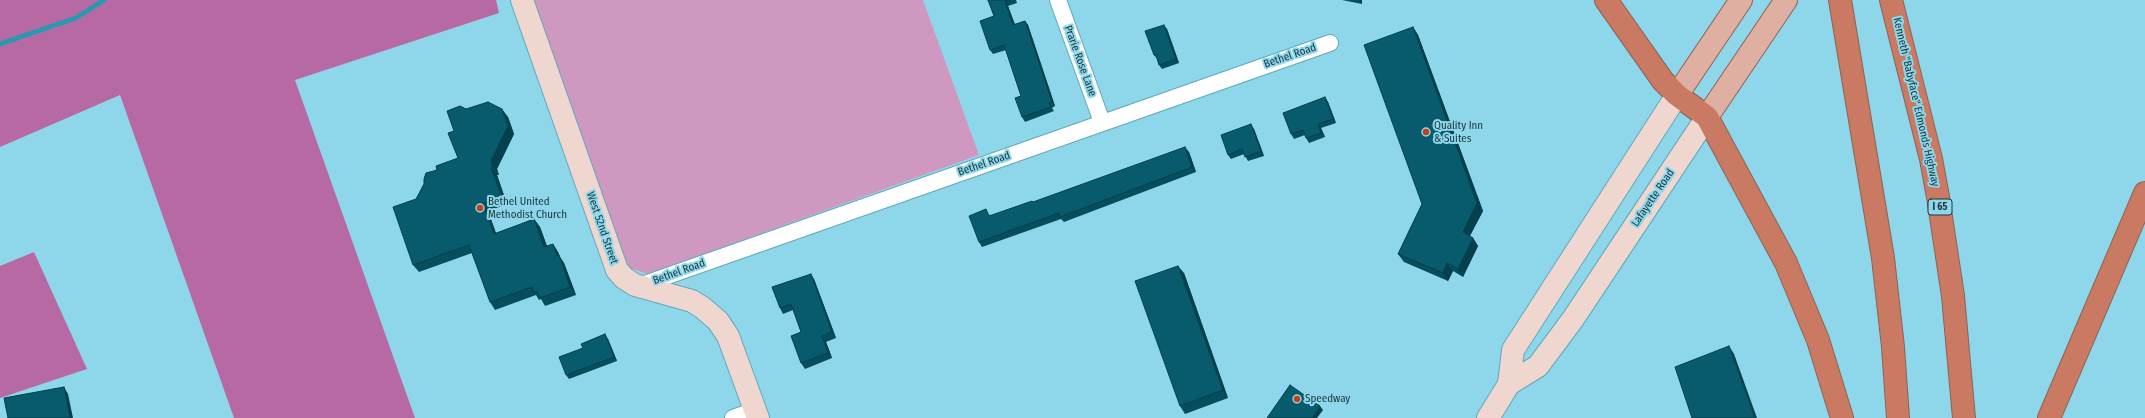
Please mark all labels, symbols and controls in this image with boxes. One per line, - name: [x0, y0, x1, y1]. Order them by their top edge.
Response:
- street label: Kenneth "Babyface" Edmonds Highway: [1890, 16, 1942, 188]
- street label: Prarie Rose Lane: [1061, 24, 1099, 98]
- street label: Bethel Road: [1262, 41, 1318, 71]
- place label: Quality Inn & Suites: [1434, 119, 1483, 145]
- marker: Quality Inn & Suites: [1421, 127, 1431, 137]
- street label: Bethel Road: [956, 149, 1012, 179]
- street label: Lafayette Road: [1629, 167, 1677, 229]
- street label: West 52nd Street: [583, 190, 621, 266]
- place label: Bethel United Methodist Church: [488, 195, 567, 221]
- road number: I 65: [1928, 199, 1952, 215]
- marker: Bethel United Methodist Church: [475, 203, 485, 213]
- street label: Bethel Road: [651, 256, 707, 288]
- place label: Speedway: [1305, 392, 1350, 406]
- marker: Speedway: [1292, 394, 1302, 404]

